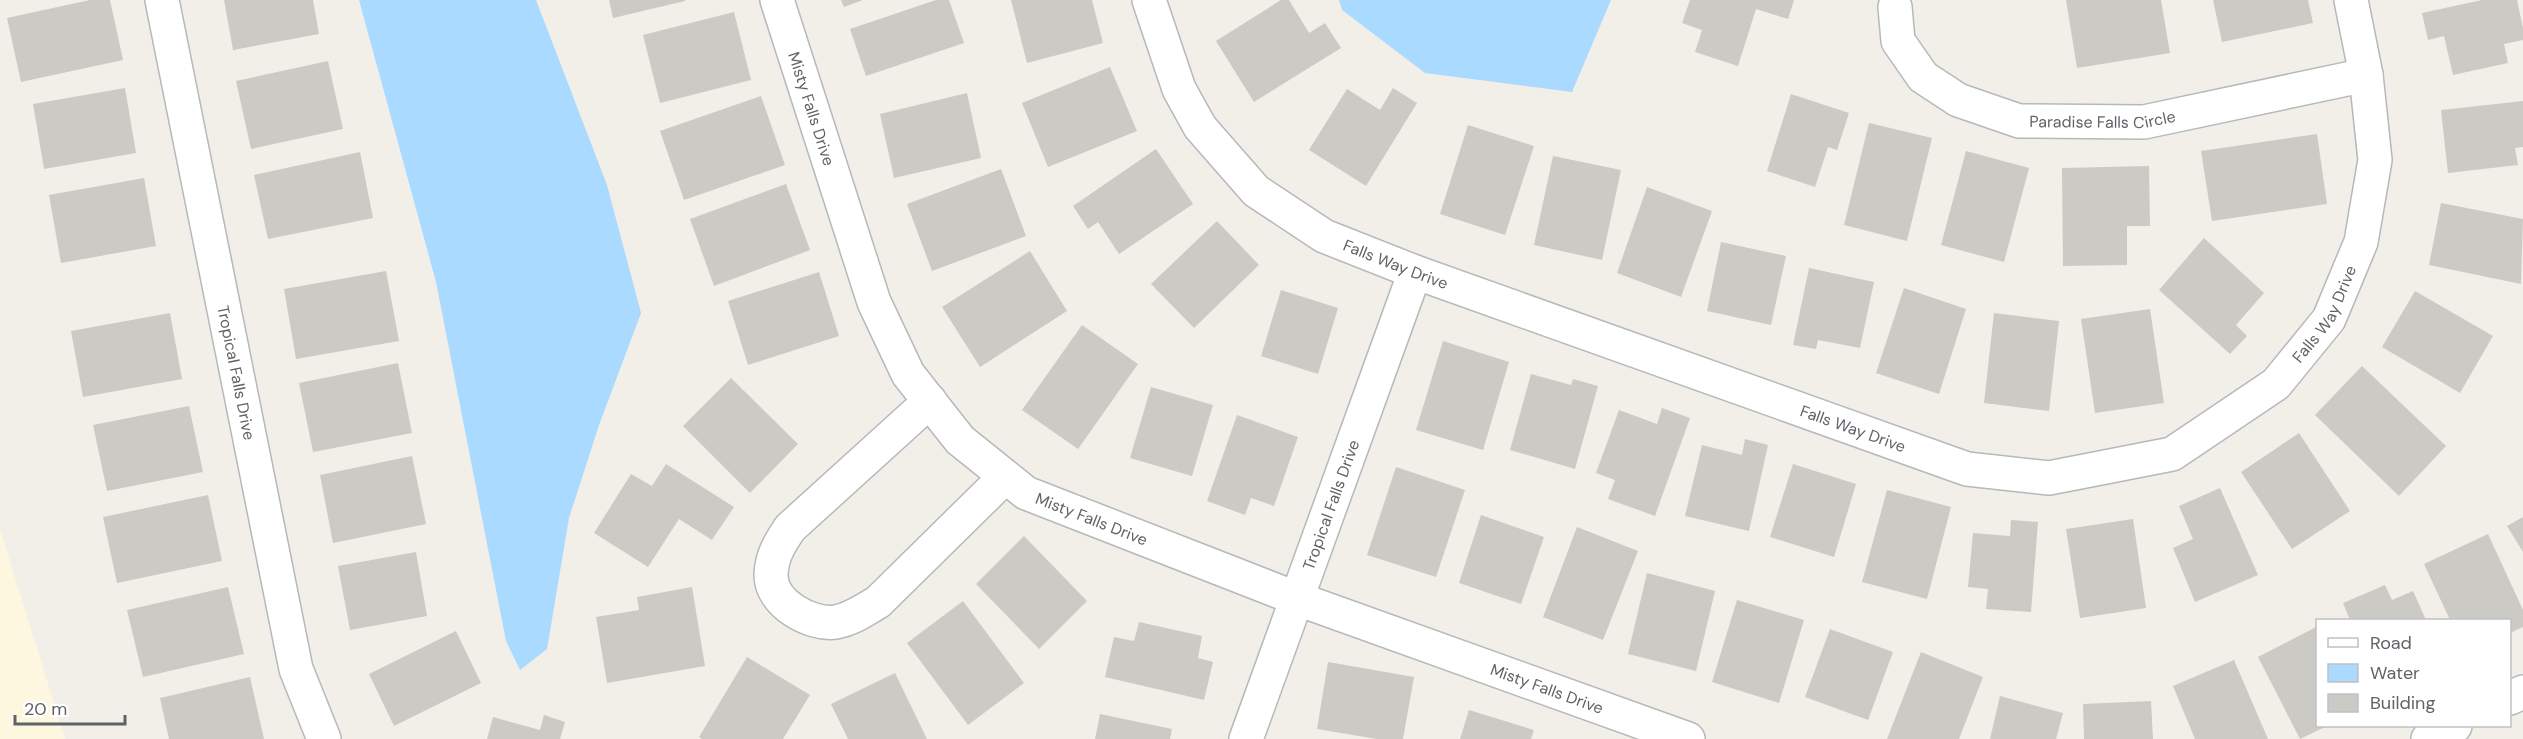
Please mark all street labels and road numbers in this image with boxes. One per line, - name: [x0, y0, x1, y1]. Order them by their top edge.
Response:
- street label: Misty Falls Drive: [783, 49, 840, 168]
- street label: Paradise Falls Circle: [2029, 106, 2178, 133]
- street label: Falls Way Drive: [1340, 235, 1451, 294]
- street label: Falls Way Drive: [2288, 262, 2361, 367]
- street label: Tropical Falls Drive: [212, 303, 260, 442]
- street label: Falls Way Drive: [1797, 400, 1909, 457]
- street label: Tropical Falls Drive: [1298, 437, 1364, 573]
- street label: Misty Falls Drive: [1032, 488, 1151, 550]
- street label: Misty Falls Drive: [1488, 659, 1606, 719]

